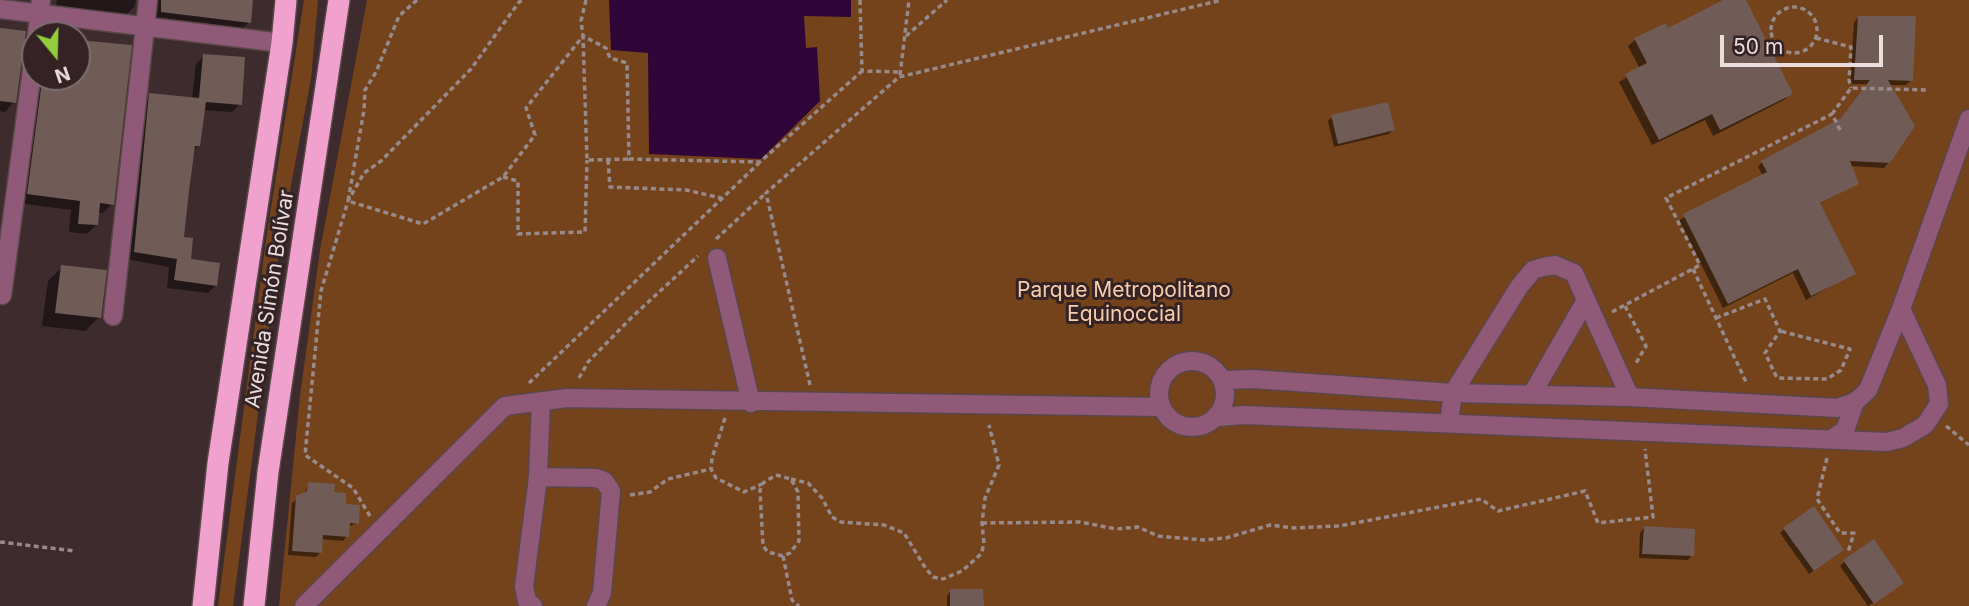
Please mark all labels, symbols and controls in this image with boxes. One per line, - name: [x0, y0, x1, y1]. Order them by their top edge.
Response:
- north arrow: [21, 21, 91, 91]
- scale bar: [1724, 21, 1887, 65]
- text: 50 m: [1733, 34, 1783, 59]
- text: N: [52, 61, 73, 88]
- street label: Avenida Simón Bolívar: [240, 188, 300, 410]
- park label: Parque Metropolitano Equinoccial: [1017, 278, 1231, 328]

